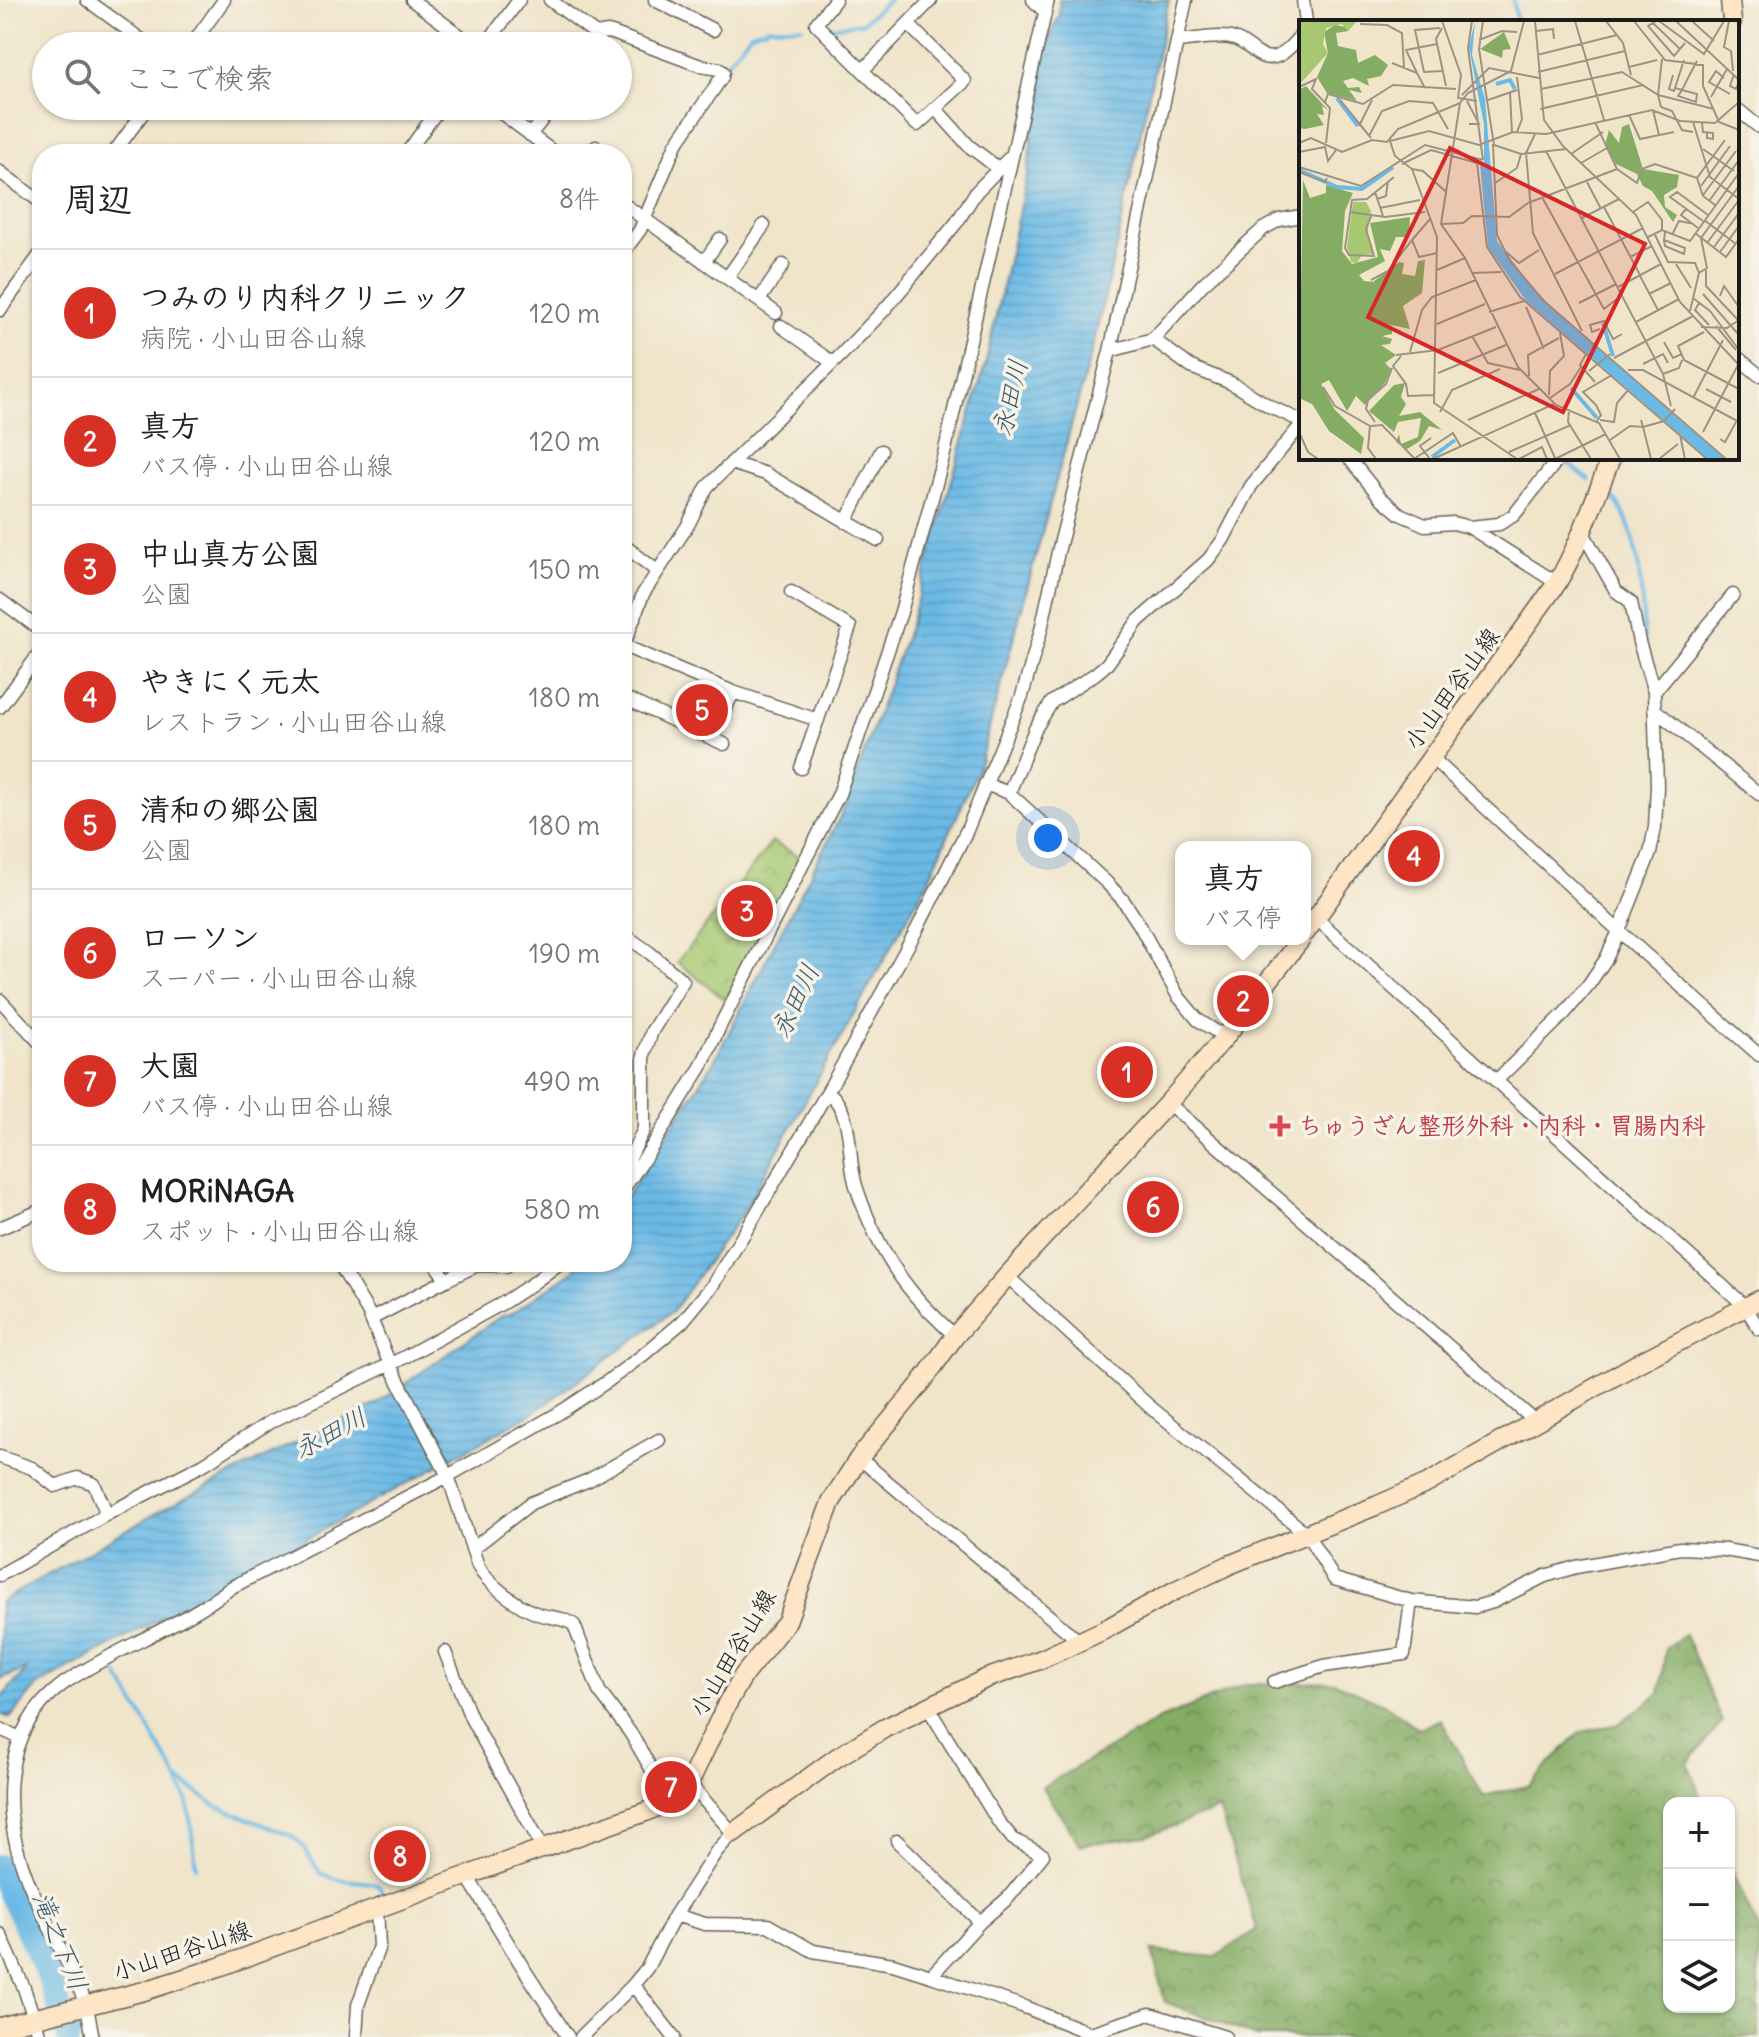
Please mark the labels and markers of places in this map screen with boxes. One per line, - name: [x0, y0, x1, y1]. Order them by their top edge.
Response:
- pin: 5: [676, 680, 728, 740]
- pin: 4: [1388, 826, 1440, 886]
- pin: 3: [721, 881, 773, 941]
- pin: 2: [1217, 971, 1269, 1031]
- pin: 1: [1101, 1042, 1153, 1102]
- place label: ちゅうざん整形外科・内科・胃腸内科: [1298, 1110, 1706, 1140]
- marker: ちゅうざん整形外科・内科・胃腸内科: [1269, 1115, 1291, 1137]
- pin: 6: [1127, 1177, 1179, 1237]
- pin: 7: [645, 1757, 697, 1817]
- pin: 8: [374, 1826, 426, 1886]

